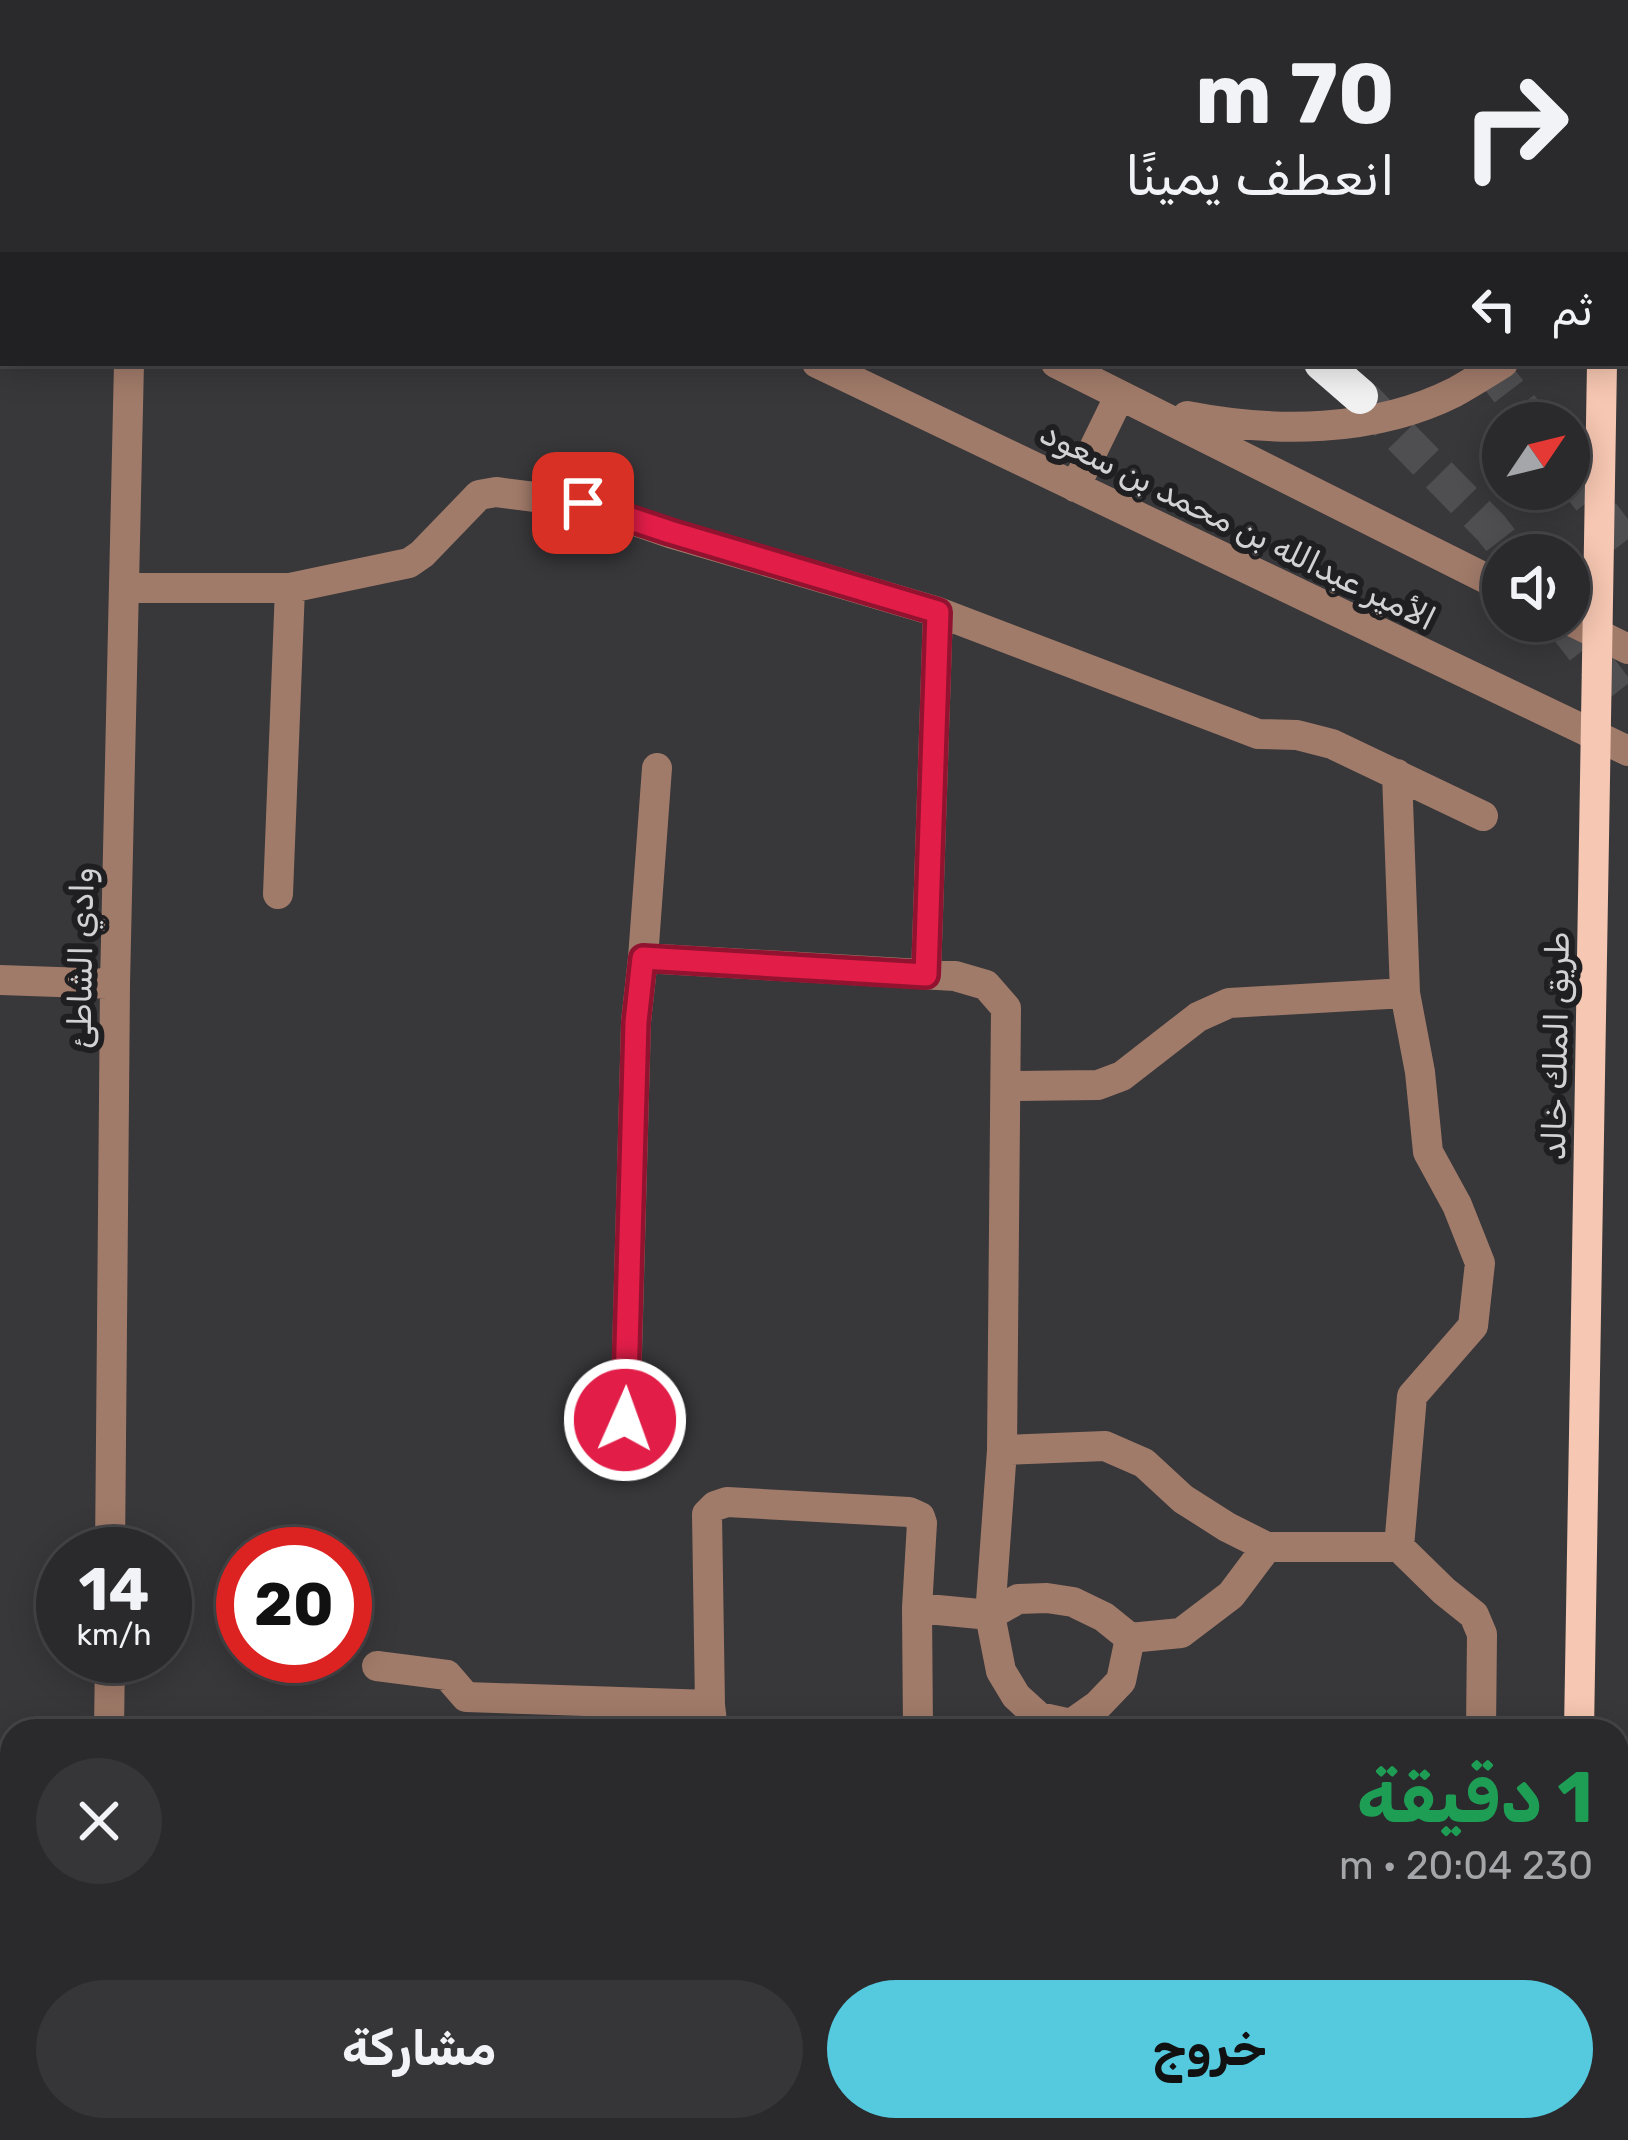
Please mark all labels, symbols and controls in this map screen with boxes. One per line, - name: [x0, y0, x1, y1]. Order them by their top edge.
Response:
- text: 70 m: [1195, 44, 1395, 144]
- icon: right: [1437, 48, 1593, 204]
- text: انعطف يمينًا: [1125, 145, 1395, 209]
- icon: left: [1461, 276, 1527, 342]
- text: ثم: [1551, 283, 1593, 336]
- north arrow: [1482, 402, 1590, 510]
- map controls: [1482, 402, 1590, 642]
- street label: الأمير عبدالله بن محمد بن سعود: [1033, 413, 1442, 639]
- pin: [532, 452, 634, 554]
- icon: arrive: [550, 470, 616, 536]
- button: sound: [1482, 534, 1590, 642]
- street label: وادي الشاطئ: [59, 867, 105, 1049]
- street label: طريق الملك خالد: [1534, 931, 1578, 1161]
- position arrow: [562, 1357, 688, 1483]
- speed limit sign: 20: [216, 1527, 372, 1683]
- text: 14: [79, 1554, 149, 1625]
- text: km/h: [77, 1617, 151, 1653]
- text: 1 دقيقة: [1357, 1755, 1593, 1840]
- button: close: [36, 1758, 162, 1884]
- text: 230 m · 20:04: [1339, 1843, 1593, 1889]
- button: مشاركة: [36, 1980, 803, 2118]
- button: خروج: [827, 1980, 1593, 2118]

